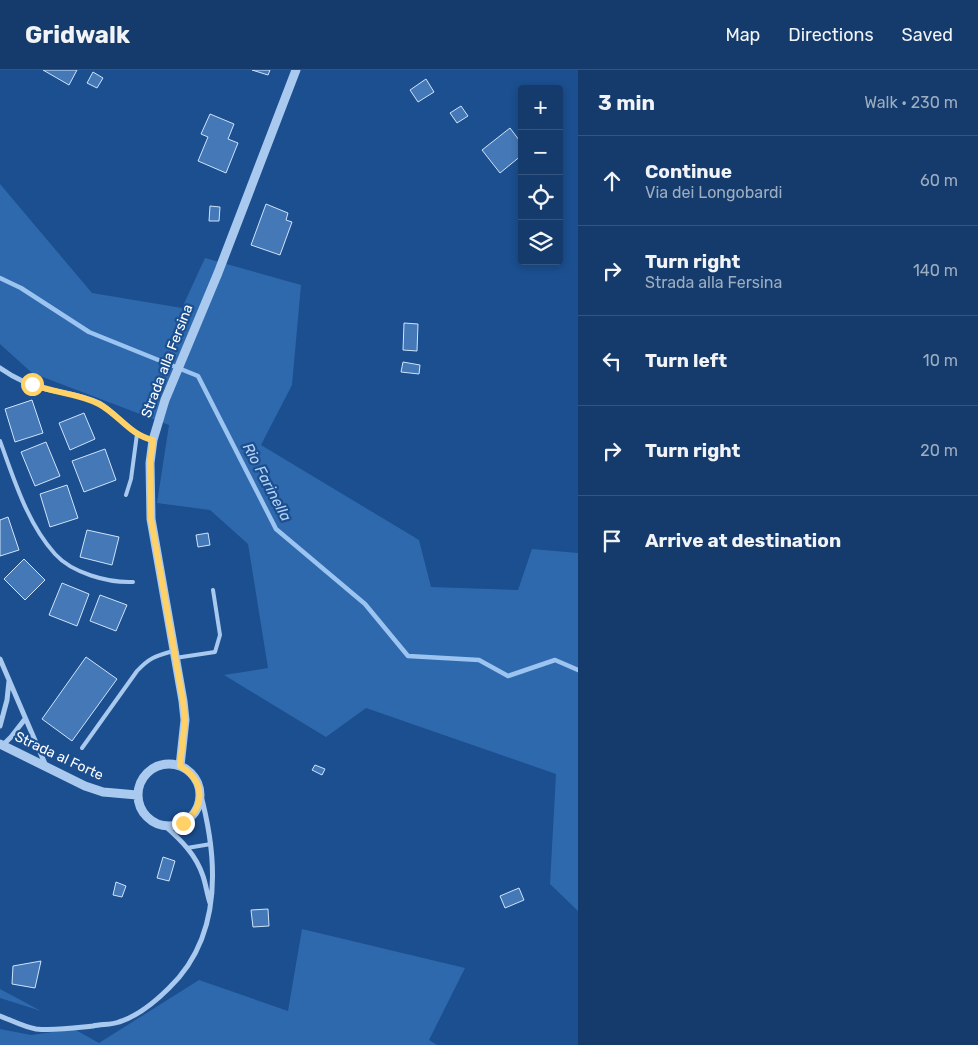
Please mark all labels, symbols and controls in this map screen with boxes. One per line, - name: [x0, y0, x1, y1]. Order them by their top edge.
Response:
- text: Gridwalk: [25, 21, 130, 49]
- text: Map: [725, 24, 760, 46]
- text: Directions: [788, 24, 874, 46]
- text: Saved: [902, 24, 953, 46]
- map controls: [518, 85, 563, 265]
- button: +: [518, 85, 563, 130]
- text: 3 min: [598, 90, 655, 115]
- text: Walk · 230 m: [864, 93, 958, 112]
- button: −: [518, 130, 563, 175]
- text: Continue: [645, 160, 732, 183]
- icon: ahead: [598, 167, 626, 195]
- text: 60 m: [920, 171, 958, 190]
- button: locate: [518, 175, 563, 220]
- text: Via dei Longobardi: [645, 183, 782, 202]
- button: layers: [518, 220, 563, 265]
- text: Turn right: [645, 250, 740, 273]
- icon: right: [598, 257, 626, 285]
- text: 140 m: [913, 261, 958, 280]
- text: Strada alla Fersina: [645, 273, 782, 292]
- street label: Strada alla Fersina: [138, 302, 196, 420]
- icon: left: [598, 347, 626, 375]
- text: Turn left: [645, 349, 727, 372]
- text: 10 m: [923, 351, 958, 370]
- route start: [21, 373, 44, 396]
- icon: right: [598, 437, 626, 465]
- text: Turn right: [645, 439, 740, 462]
- water label: Rio Farinella: [239, 440, 295, 525]
- text: 20 m: [920, 441, 958, 460]
- icon: arrive: [598, 527, 626, 555]
- text: Arrive at destination: [645, 529, 841, 552]
- street label: Strada al Forte: [12, 728, 106, 784]
- route end: [172, 812, 195, 835]

